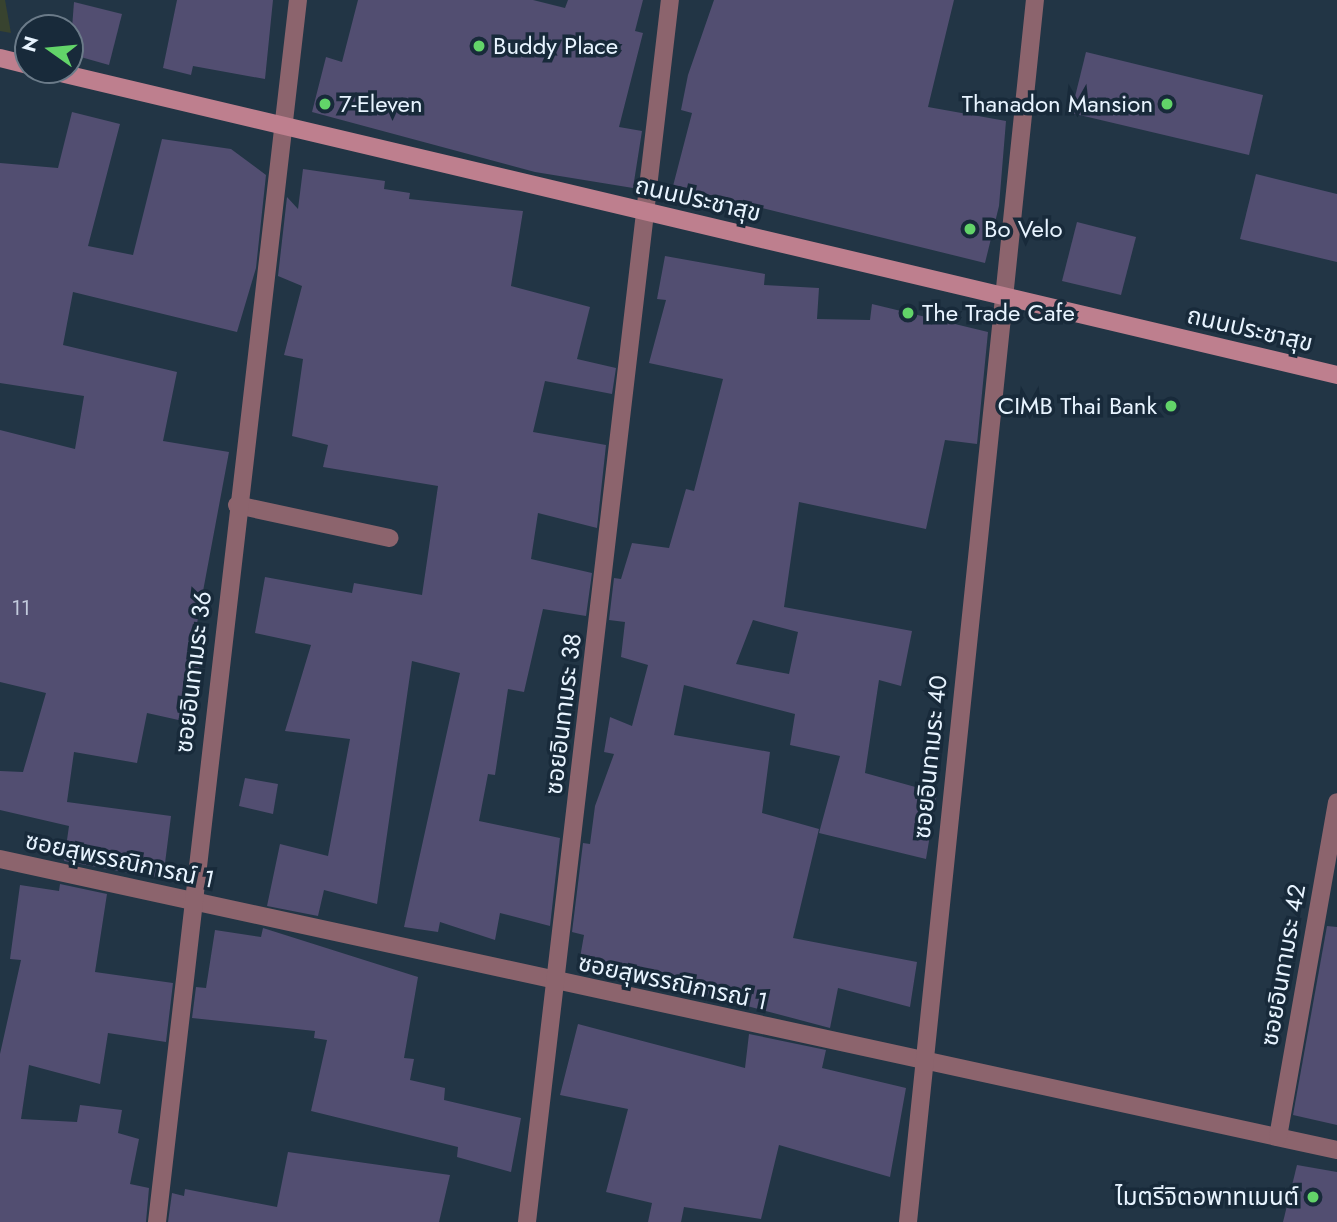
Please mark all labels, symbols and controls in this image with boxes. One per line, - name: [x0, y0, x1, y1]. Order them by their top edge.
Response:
- north arrow: [14, 14, 84, 84]
- place label: Buddy Place: [493, 32, 618, 60]
- text: N: [15, 33, 45, 55]
- marker: Buddy Place: [471, 38, 487, 54]
- place label: 7-Eleven: [339, 90, 423, 118]
- place label: Thanadon Mansion: [962, 90, 1153, 118]
- marker: 7-Eleven: [317, 96, 333, 112]
- marker: Thanadon Mansion: [1159, 96, 1175, 112]
- street label: ถนนประชาสุข: [632, 171, 764, 227]
- place label: Bo Velo: [984, 215, 1063, 243]
- marker: Bo Velo: [962, 221, 978, 237]
- place label: The Trade Cafe: [922, 299, 1075, 327]
- street label: ถนนประชาสุข: [1184, 301, 1316, 357]
- marker: The Trade Cafe: [900, 305, 916, 321]
- place label: CIMB Thai Bank: [998, 392, 1157, 420]
- marker: CIMB Thai Bank: [1163, 398, 1179, 414]
- street label: ซอยอินทามระ 36: [169, 589, 217, 755]
- house number: 11: [12, 595, 30, 621]
- street label: ซอยอินทามระ 38: [539, 632, 587, 796]
- street label: ซอยอินทามระ 40: [907, 674, 953, 840]
- street label: ซอยสุพรรณิการณ์ 1: [23, 826, 217, 894]
- street label: ซอยอินทามระ 42: [1255, 882, 1311, 1048]
- street label: ซอยสุพรรณิการณ์ 1: [576, 948, 770, 1016]
- place label: ไมตรีจิตอพาทเมนต์: [1115, 1183, 1299, 1211]
- marker: ไมตรีจิตอพาทเมนต์: [1305, 1189, 1321, 1205]

